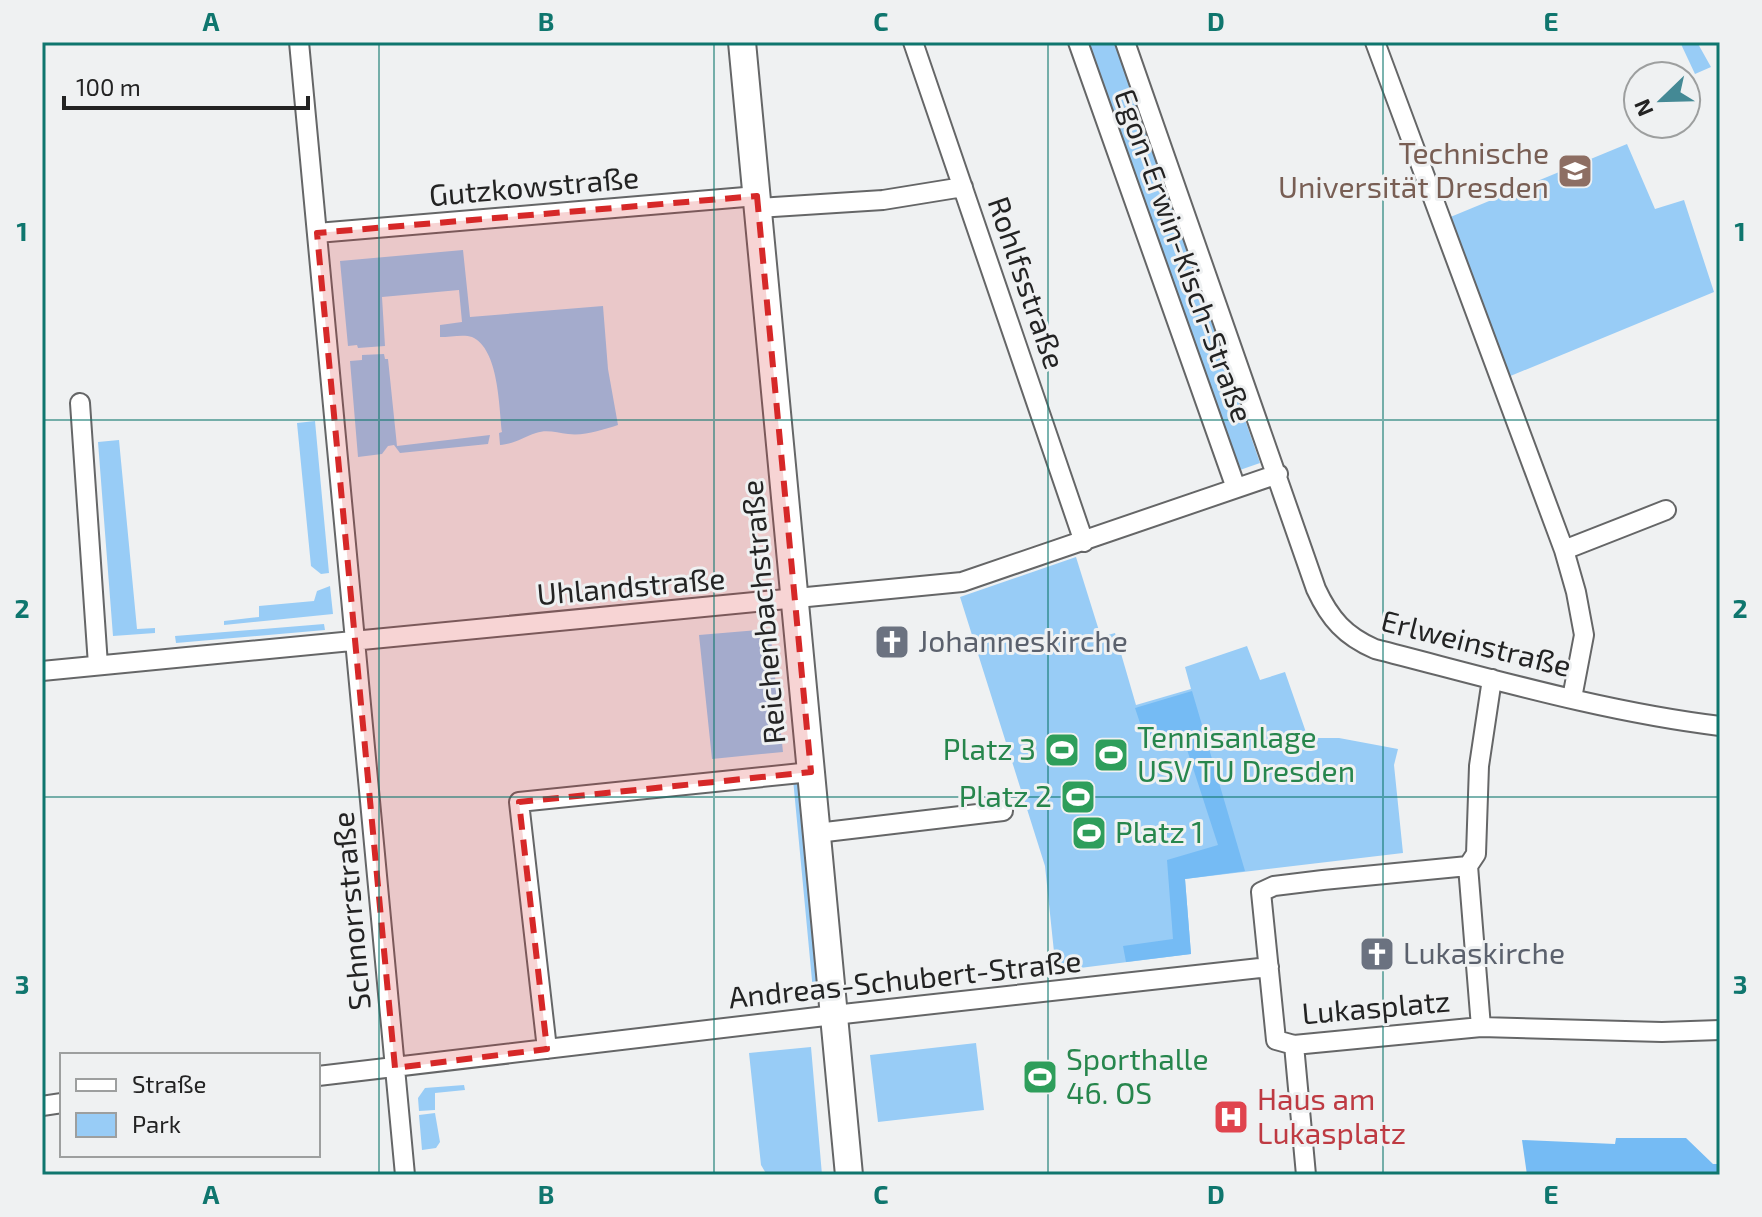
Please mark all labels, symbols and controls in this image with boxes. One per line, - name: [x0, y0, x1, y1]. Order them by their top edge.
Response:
- text: A: [203, 5, 220, 36]
- text: B: [538, 5, 554, 36]
- text: C: [873, 5, 889, 36]
- text: D: [1207, 5, 1225, 36]
- text: E: [1543, 5, 1559, 36]
- scale bar: [64, 60, 308, 110]
- north arrow: [1622, 60, 1702, 140]
- text: 100 m: [76, 72, 141, 101]
- street label: Egon-Erwin-Kisch-Straße: [1108, 84, 1262, 427]
- text: N: [1628, 96, 1658, 121]
- place label: Technische Universität Dresden: [1278, 134, 1549, 204]
- school or university icon: Technische Universität Dresden: [1556, 152, 1594, 190]
- street label: Gutzkowstraße: [427, 158, 640, 212]
- street label: Rohlfsstraße: [982, 191, 1074, 373]
- text: 1: [16, 215, 28, 246]
- text: 1: [1734, 215, 1746, 246]
- street label: Reichenbachstraße: [733, 479, 791, 746]
- street label: Uhlandstraße: [535, 559, 727, 611]
- text: 2: [14, 592, 30, 623]
- text: 2: [1732, 592, 1748, 623]
- street label: Erlweinstraße: [1378, 601, 1575, 683]
- place label: Johanneskirche: [918, 622, 1128, 658]
- church icon: Johanneskirche: [873, 623, 911, 661]
- place label: Tennisanlage USV TU Dresden: [1137, 718, 1355, 788]
- place label: Platz 3: [943, 730, 1036, 766]
- sports icon: Platz 3: [1043, 731, 1081, 769]
- sports icon: Tennisanlage USV TU Dresden: [1092, 736, 1130, 774]
- place label: Platz 2: [959, 777, 1052, 813]
- sports icon: Platz 2: [1059, 778, 1097, 816]
- street label: Schnorrstraße: [323, 810, 377, 1012]
- place label: Platz 1: [1115, 813, 1203, 849]
- sports icon: Platz 1: [1070, 814, 1108, 852]
- place label: Lukaskirche: [1403, 934, 1565, 970]
- church icon: Lukaskirche: [1358, 935, 1396, 973]
- street label: Andreas-Schubert-Straße: [727, 942, 1083, 1014]
- text: 3: [15, 968, 29, 999]
- text: 3: [1733, 968, 1747, 999]
- street label: Lukasplatz: [1300, 982, 1452, 1030]
- place label: Sporthalle 46. OS: [1066, 1040, 1209, 1110]
- legend: [60, 1053, 320, 1157]
- sports icon: Sporthalle 46. OS: [1021, 1058, 1059, 1096]
- text: Straße: [132, 1069, 206, 1098]
- place label: Haus am Lukasplatz: [1257, 1080, 1406, 1150]
- hospital icon: Haus am Lukasplatz: [1212, 1098, 1250, 1136]
- text: Park: [132, 1109, 181, 1138]
- text: A: [203, 1178, 220, 1209]
- text: B: [538, 1178, 554, 1209]
- text: C: [873, 1178, 889, 1209]
- text: D: [1207, 1178, 1225, 1209]
- text: E: [1543, 1178, 1559, 1209]

